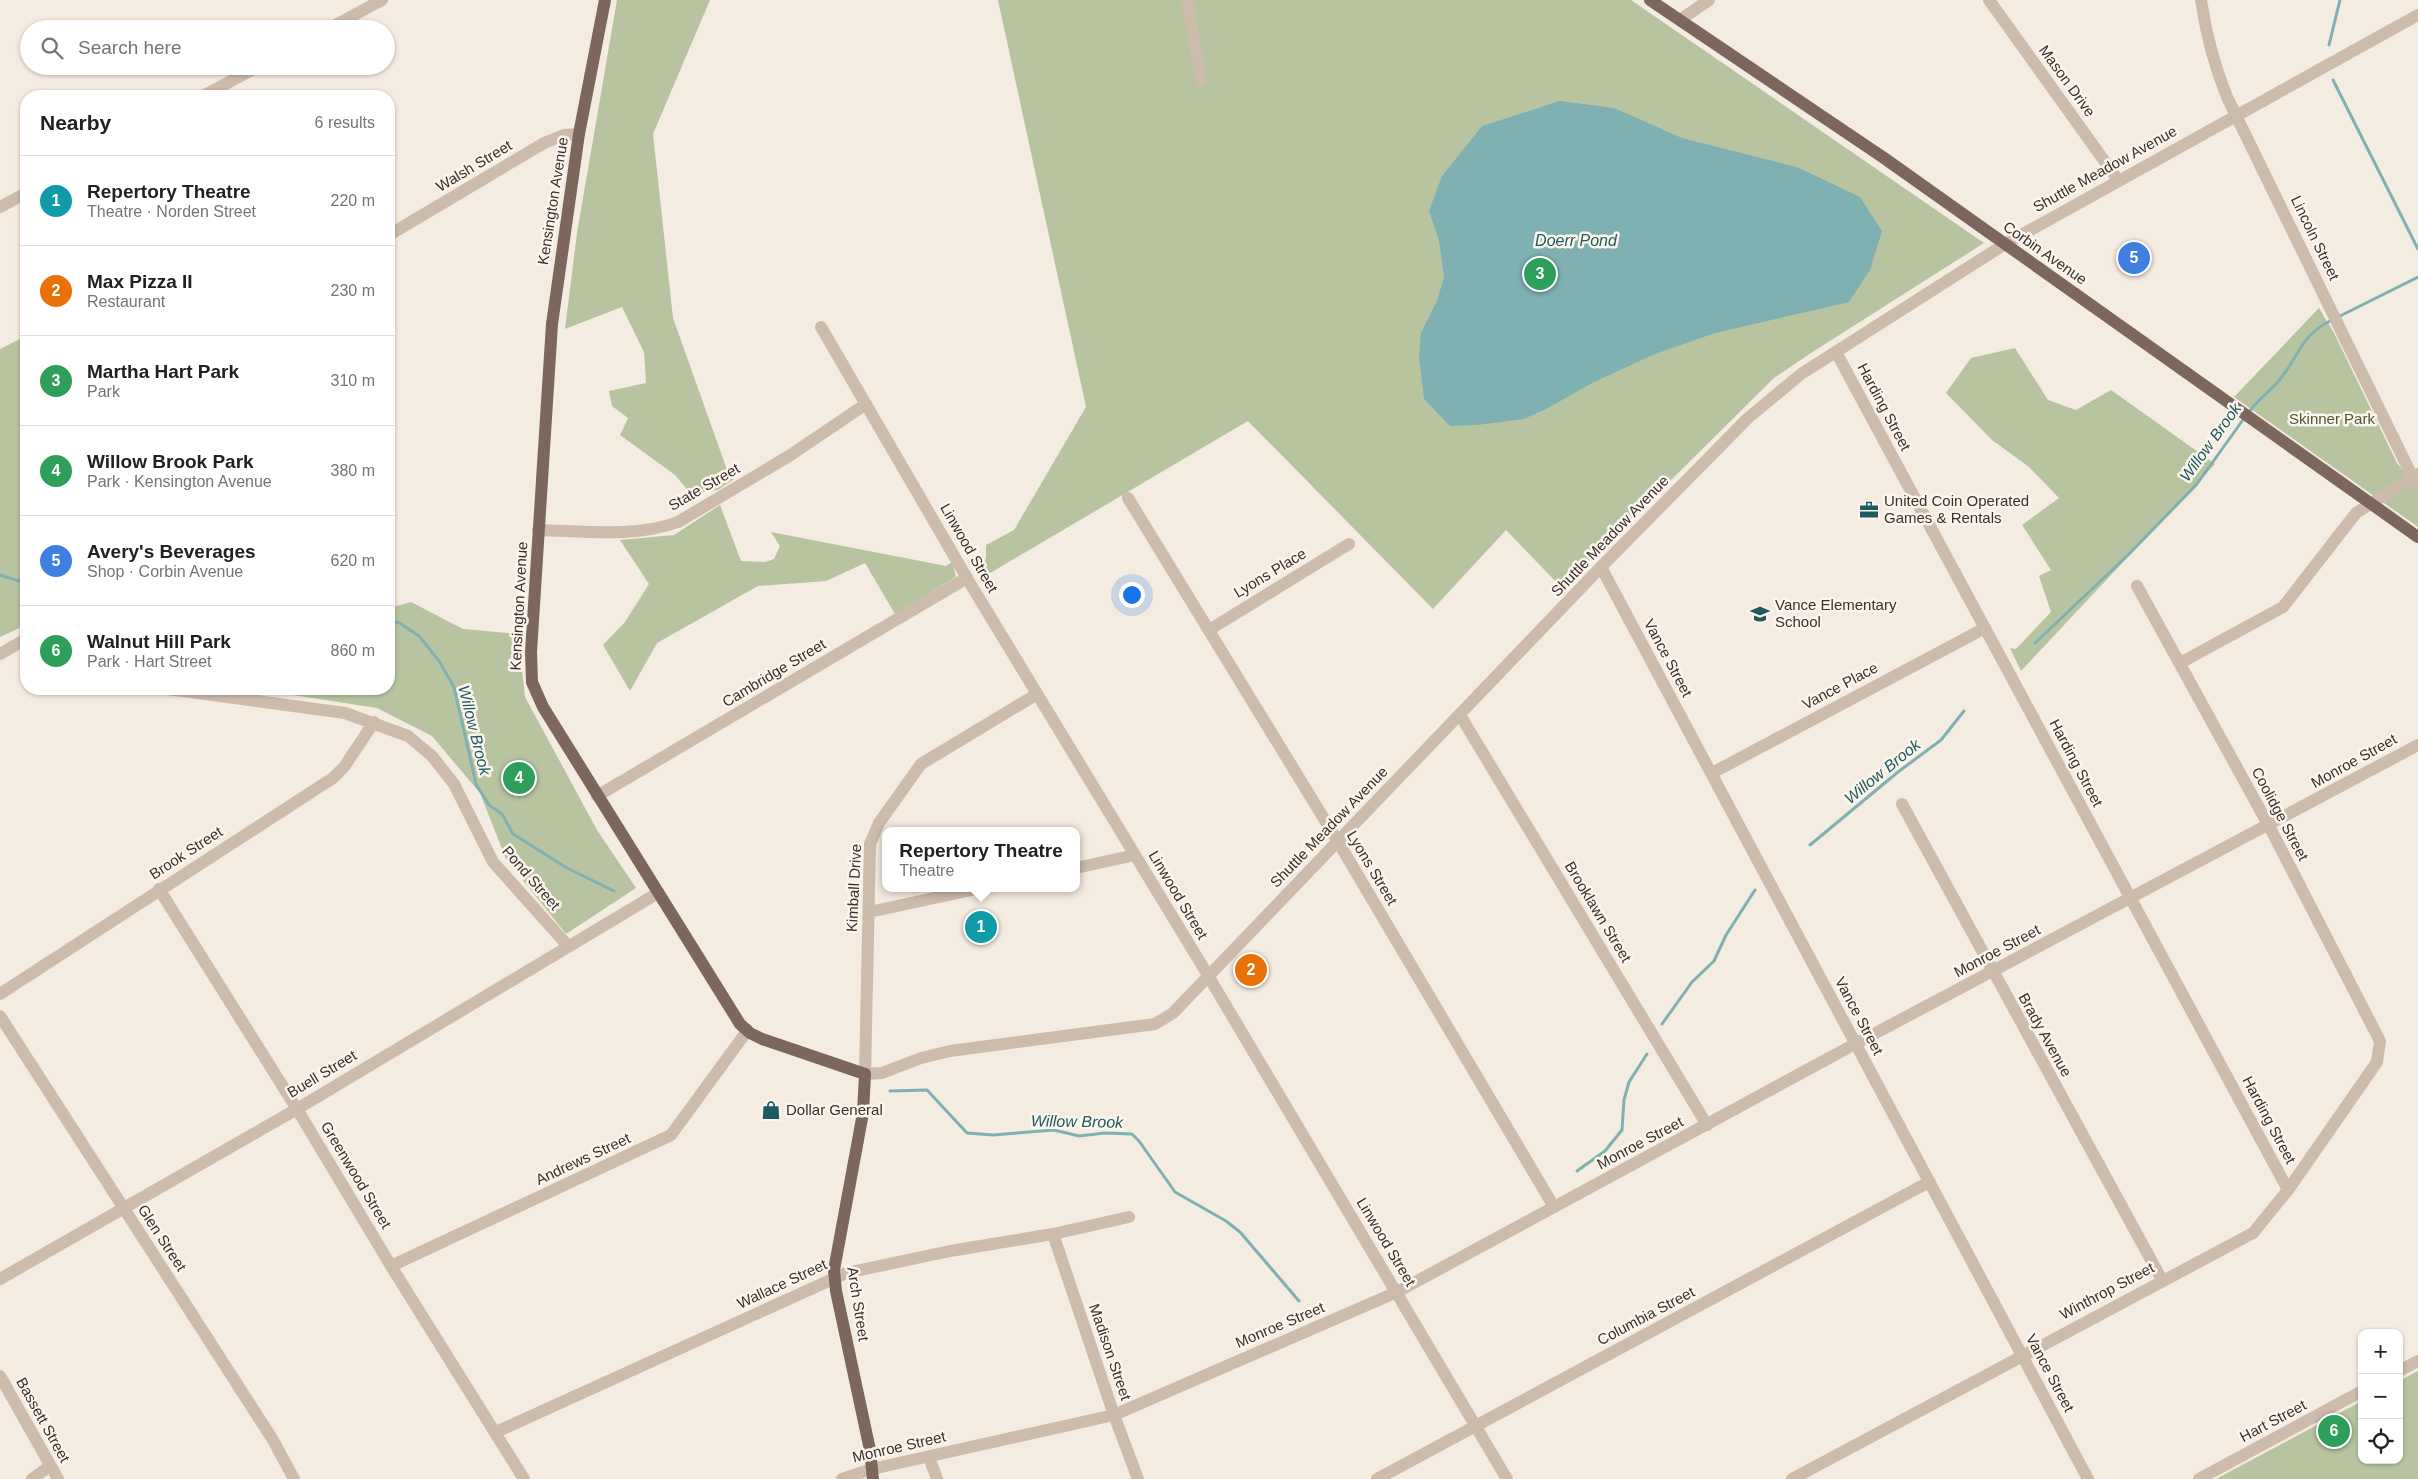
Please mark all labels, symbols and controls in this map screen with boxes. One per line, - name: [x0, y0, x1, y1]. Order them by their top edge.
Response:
- search box: [20, 20, 395, 75]
- icon: search: [38, 34, 66, 62]
- text: Search here: [78, 37, 182, 58]
- street label: Mason Drive: [2036, 42, 2099, 120]
- text: Nearby: [40, 111, 111, 134]
- text: 6 results: [315, 114, 375, 131]
- street label: Shuttle Meadow Avenue: [2030, 122, 2180, 215]
- street label: Walsh Street: [433, 136, 515, 195]
- street label: Kensington Avenue: [534, 136, 571, 266]
- text: Repertory Theatre: [87, 181, 251, 202]
- text: 1: [52, 192, 60, 209]
- text: 220 m: [331, 192, 375, 209]
- street label: Lincoln Street: [2288, 193, 2344, 283]
- text: Theatre · Norden Street: [87, 203, 256, 220]
- street label: Corbin Avenue: [2000, 217, 2090, 288]
- water label: Doerr Pond: [1535, 232, 1618, 249]
- pin: 5: [2118, 239, 2150, 277]
- pin: 3: [1524, 255, 1556, 293]
- text: Max Pizza II: [87, 271, 193, 292]
- text: 2: [52, 282, 60, 299]
- text: 230 m: [331, 282, 375, 299]
- text: Restaurant: [87, 293, 165, 310]
- street label: Harding Street: [1854, 360, 1915, 454]
- text: Martha Hart Park: [87, 361, 239, 382]
- text: 3: [52, 372, 60, 389]
- text: 310 m: [331, 372, 375, 389]
- text: Park: [87, 383, 120, 400]
- water label: Willow Brook: [2176, 399, 2245, 485]
- park label: Skinner Park: [2289, 410, 2375, 427]
- text: Willow Brook Park: [87, 451, 254, 472]
- street label: State Street: [665, 459, 743, 514]
- text: 4: [52, 462, 60, 479]
- text: 380 m: [331, 462, 375, 479]
- street label: Shuttle Meadow Avenue: [1547, 472, 1672, 600]
- text: Park · Kensington Avenue: [87, 473, 272, 490]
- place label: United Coin Operated Games & Rentals: [1884, 492, 2029, 526]
- office icon: United Coin Operated Games & Rentals: [1858, 499, 1880, 521]
- street label: Linwood Street: [937, 500, 1002, 596]
- text: Avery's Beverages: [87, 541, 256, 562]
- street label: Kensington Avenue: [507, 541, 530, 671]
- street label: Lyons Place: [1231, 544, 1309, 601]
- text: 5: [52, 552, 60, 569]
- text: 620 m: [331, 552, 375, 569]
- text: Shop · Corbin Avenue: [87, 563, 243, 580]
- your location: [1119, 582, 1145, 608]
- place label: Vance Elementary School: [1775, 596, 1897, 630]
- school or university icon: Vance Elementary School: [1749, 603, 1771, 625]
- street label: Vance Street: [1641, 616, 1696, 700]
- text: Walnut Hill Park: [87, 631, 231, 652]
- street label: Cambridge Street: [719, 635, 829, 710]
- text: 6: [52, 642, 60, 659]
- text: 860 m: [331, 642, 375, 659]
- text: Park · Hart Street: [87, 653, 211, 670]
- street label: Vance Place: [1799, 659, 1880, 713]
- water label: Willow Brook: [455, 683, 494, 778]
- street label: Harding Street: [2046, 716, 2107, 810]
- street label: Monroe Street: [2308, 730, 2400, 791]
- water label: Willow Brook: [1841, 735, 1924, 807]
- pin: 4: [503, 759, 535, 797]
- street label: Shuttle Meadow Avenue: [1266, 763, 1391, 891]
- street label: Coolidge Street: [2249, 764, 2313, 864]
- street label: Brook Street: [146, 822, 226, 882]
- popup: [882, 827, 1080, 892]
- street label: Lyons Street: [1344, 828, 1402, 909]
- text: Repertory Theatre: [899, 840, 1063, 861]
- street label: Pond Street: [499, 842, 564, 914]
- street label: Kimball Drive: [843, 843, 864, 933]
- street label: Linwood Street: [1145, 847, 1212, 943]
- street label: Brooklawn Street: [1562, 858, 1636, 966]
- text: Theatre: [899, 862, 954, 879]
- pin: 1: [965, 908, 997, 946]
- street label: Monroe Street: [1951, 920, 2043, 980]
- pin: 2: [1235, 951, 1267, 989]
- street label: Vance Street: [1832, 974, 1887, 1058]
- street label: Brady Avenue: [2015, 990, 2075, 1080]
- street label: Buell Street: [284, 1046, 360, 1101]
- street label: Harding Street: [2239, 1073, 2300, 1167]
- shop icon: Dollar General: [760, 1099, 782, 1121]
- place label: Dollar General: [786, 1101, 883, 1118]
- water label: Willow Brook: [1031, 1112, 1124, 1131]
- street label: Monroe Street: [1594, 1112, 1686, 1172]
- street label: Greenwood Street: [318, 1118, 395, 1232]
- street label: Andrews Street: [533, 1129, 634, 1188]
- street label: Linwood Street: [1353, 1194, 1420, 1290]
- street label: Glen Street: [135, 1201, 191, 1275]
- street label: Wallace Street: [734, 1255, 830, 1312]
- street label: Winthrop Street: [2057, 1258, 2157, 1323]
- street label: Arch Street: [844, 1266, 873, 1343]
- street label: Columbia Street: [1594, 1282, 1698, 1348]
- street label: Monroe Street: [1233, 1298, 1328, 1351]
- street label: Madison Street: [1086, 1301, 1135, 1403]
- map controls: [2358, 1329, 2403, 1464]
- button: +: [2358, 1329, 2403, 1374]
- street label: Vance Street: [2023, 1331, 2078, 1415]
- street label: Bassett Street: [13, 1374, 74, 1466]
- button: −: [2358, 1374, 2403, 1419]
- street label: Hart Street: [2237, 1396, 2310, 1445]
- pin: 6: [2318, 1412, 2350, 1450]
- button: locate: [2358, 1419, 2403, 1464]
- street label: Monroe Street: [851, 1427, 948, 1465]

